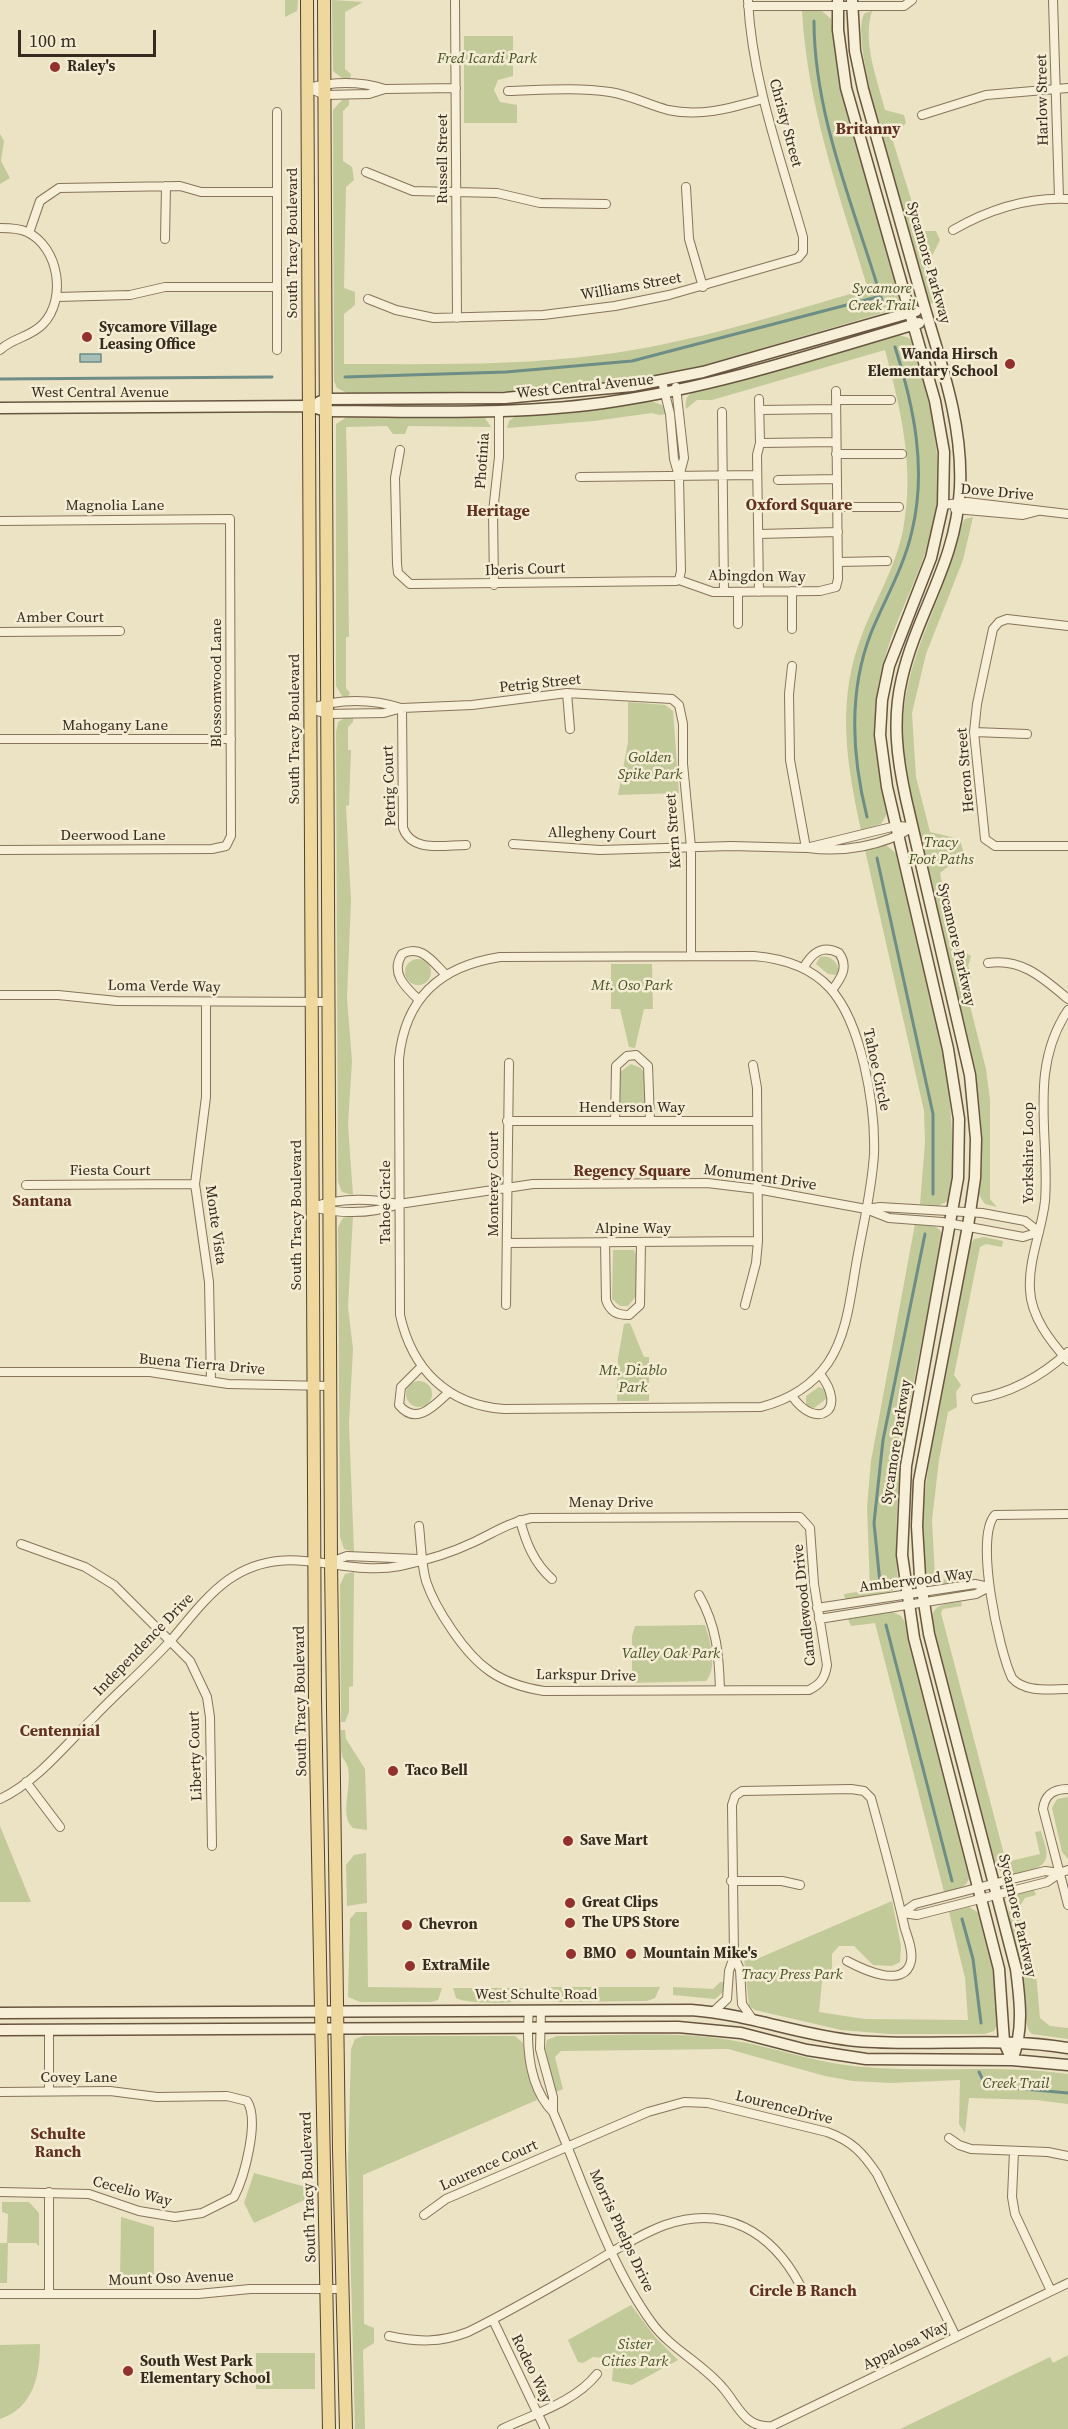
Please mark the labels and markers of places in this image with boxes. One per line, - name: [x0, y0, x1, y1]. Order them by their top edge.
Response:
- place label: Raley's: [67, 58, 115, 76]
- marker: Raley's: [48, 60, 62, 74]
- place label: Sycamore Village Leasing Office: [99, 319, 217, 354]
- marker: Sycamore Village Leasing Office: [80, 330, 94, 344]
- place label: Wanda Hirsch Elementary School: [868, 346, 998, 381]
- marker: Wanda Hirsch Elementary School: [1003, 357, 1017, 371]
- place label: Taco Bell: [405, 1762, 468, 1780]
- marker: Taco Bell: [386, 1764, 400, 1778]
- place label: Save Mart: [580, 1832, 648, 1850]
- marker: Save Mart: [561, 1834, 575, 1848]
- place label: Great Clips: [582, 1894, 658, 1912]
- marker: Great Clips: [563, 1896, 577, 1910]
- place label: The UPS Store: [582, 1914, 679, 1932]
- place label: Chevron: [419, 1916, 478, 1934]
- marker: The UPS Store: [563, 1916, 577, 1930]
- marker: Chevron: [400, 1918, 414, 1932]
- place label: BMO: [583, 1945, 616, 1963]
- place label: Mountain Mike's: [643, 1945, 757, 1963]
- marker: BMO: [564, 1947, 578, 1961]
- marker: Mountain Mike's: [624, 1947, 638, 1961]
- place label: ExtraMile: [422, 1957, 490, 1975]
- marker: ExtraMile: [403, 1959, 417, 1973]
- place label: South West Park Elementary School: [140, 2353, 270, 2388]
- marker: South West Park Elementary School: [121, 2364, 135, 2378]

